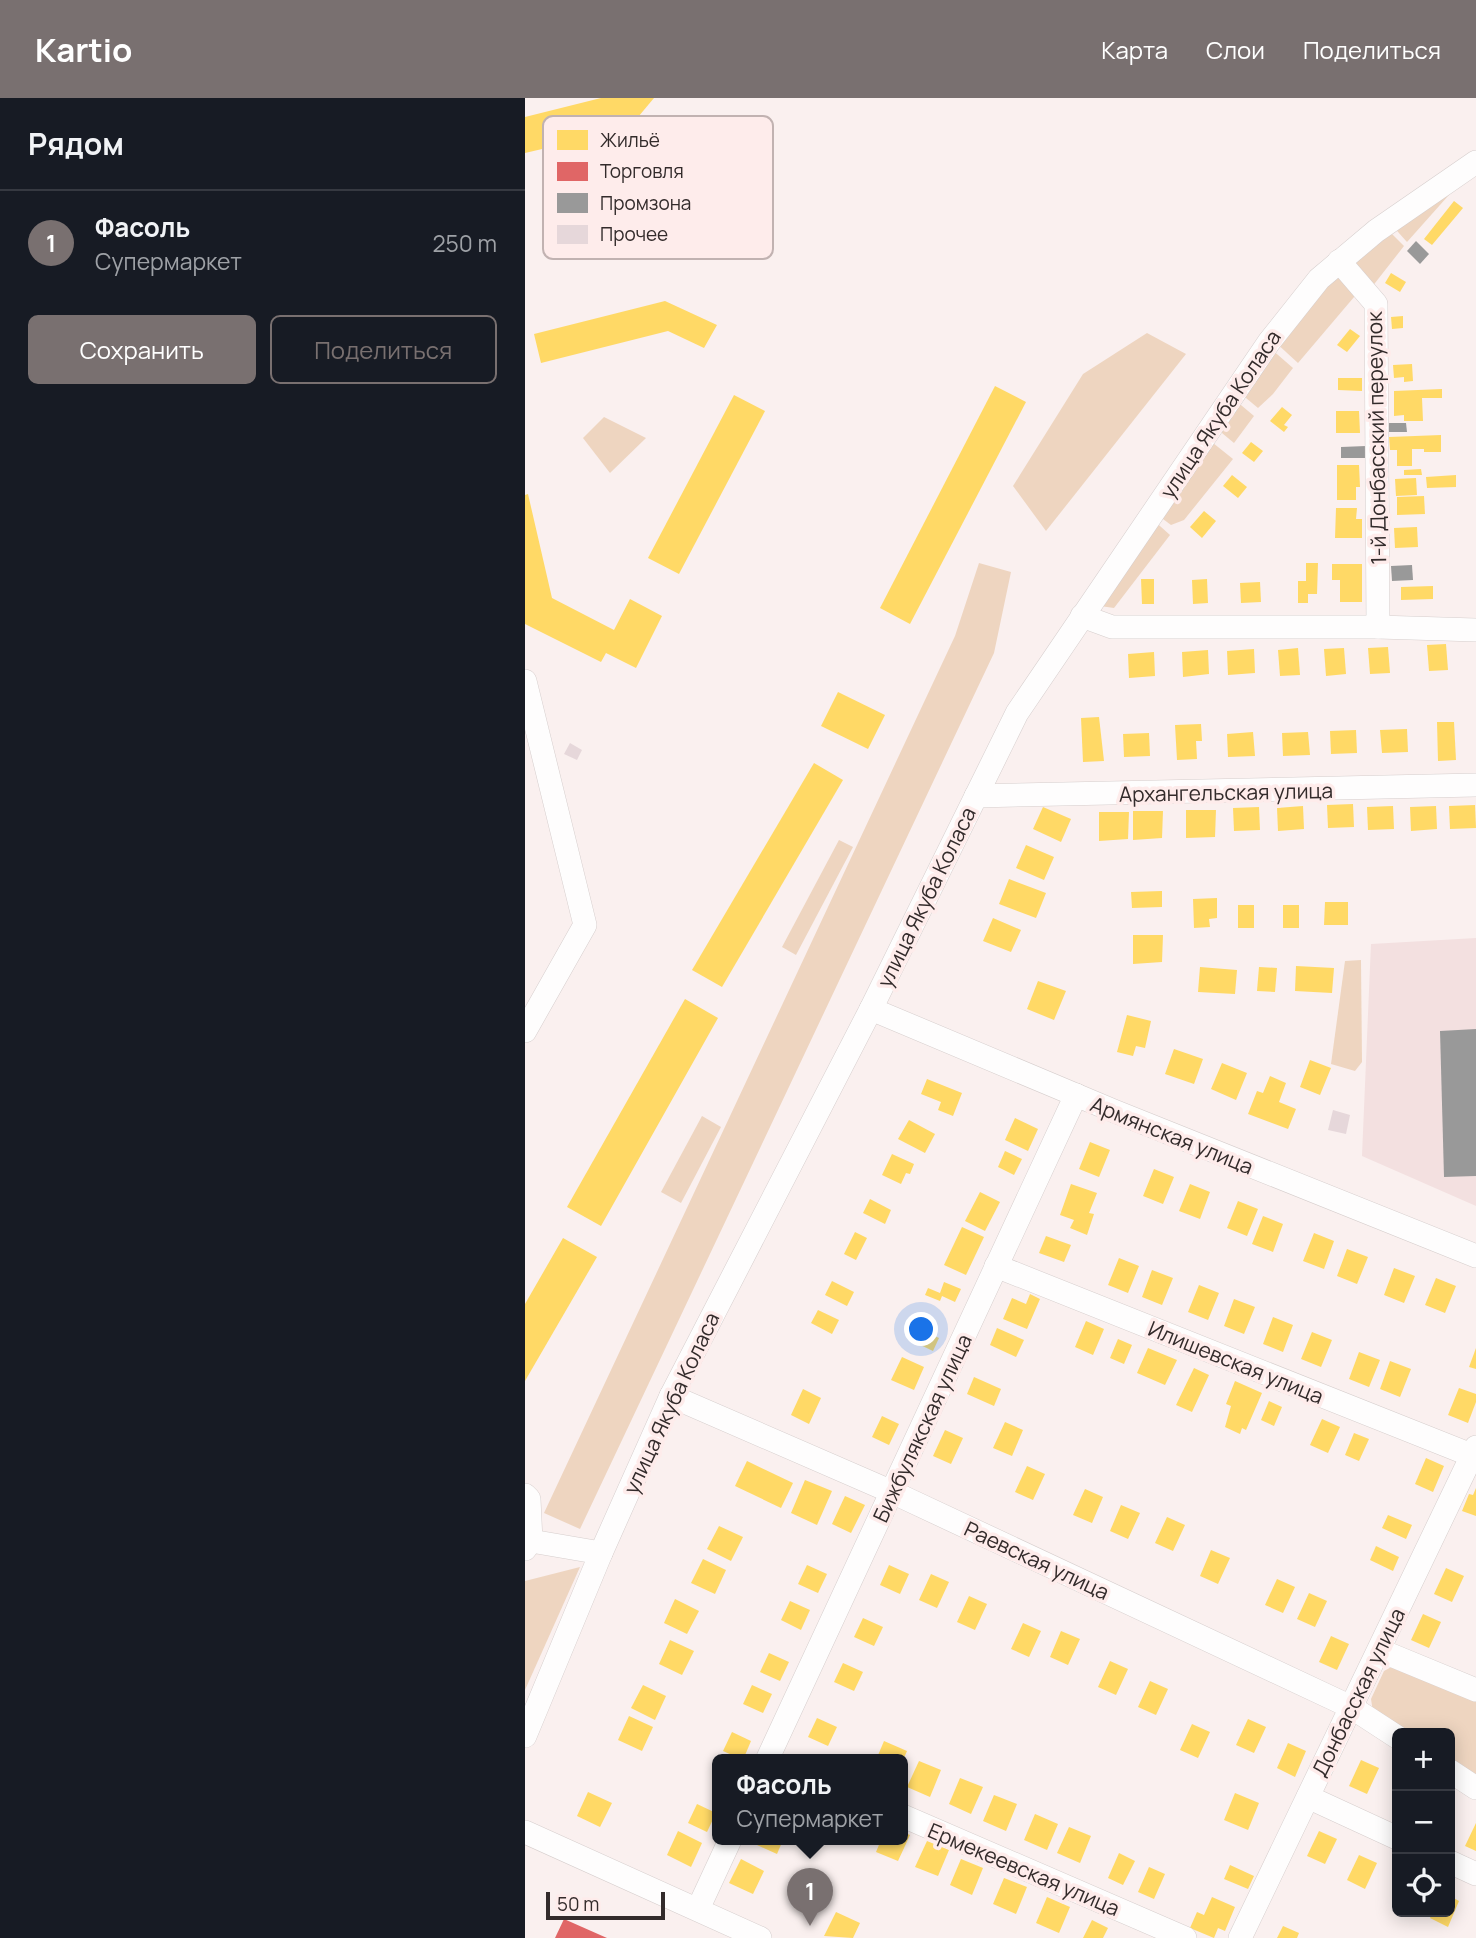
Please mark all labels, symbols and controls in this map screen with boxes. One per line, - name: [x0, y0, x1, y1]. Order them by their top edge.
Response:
- text: Kartio: [35, 27, 132, 72]
- text: Карта: [1101, 33, 1168, 66]
- text: Слои: [1206, 33, 1265, 66]
- text: Поделиться: [1303, 33, 1441, 66]
- legend: [543, 116, 773, 259]
- text: Рядом: [28, 123, 124, 164]
- text: Жильё: [600, 127, 660, 153]
- text: Торговля: [600, 158, 684, 184]
- text: Промзона: [600, 190, 691, 216]
- text: Фасоль: [95, 209, 190, 245]
- text: Прочее: [600, 221, 668, 247]
- text: 1: [46, 227, 56, 259]
- text: 250 m: [432, 227, 497, 259]
- text: Супермаркет: [95, 245, 242, 277]
- street label: 1-й Донбасский переулок: [1360, 311, 1392, 565]
- button: Сохранить: [28, 315, 256, 384]
- button: Поделиться: [270, 315, 497, 384]
- street label: улица Якуба Коласа: [1153, 324, 1287, 504]
- street label: Архангельская улица: [1119, 776, 1333, 808]
- street label: улица Якуба Коласа: [870, 802, 982, 992]
- street label: Армянская улица: [1087, 1090, 1257, 1180]
- street label: улица Якуба Коласа: [617, 1308, 725, 1498]
- your location: [904, 1312, 938, 1346]
- street label: Илишевская улица: [1144, 1314, 1328, 1410]
- street label: Бижбулякская улица: [866, 1329, 978, 1527]
- street label: Раевская улица: [960, 1514, 1114, 1606]
- street label: Донбасская улица: [1305, 1603, 1411, 1781]
- map controls: [1392, 1728, 1455, 1917]
- button: +: [1392, 1728, 1455, 1791]
- popup: [712, 1754, 908, 1845]
- text: Фасоль: [737, 1766, 832, 1802]
- button: −: [1392, 1791, 1455, 1854]
- text: Супермаркет: [737, 1802, 883, 1834]
- street label: Ермекеевская улица: [924, 1816, 1124, 1922]
- button: locate: [1392, 1854, 1455, 1917]
- pin: 1: [787, 1868, 833, 1926]
- scale bar: [546, 1889, 665, 1921]
- text: 50 m: [557, 1891, 599, 1917]

